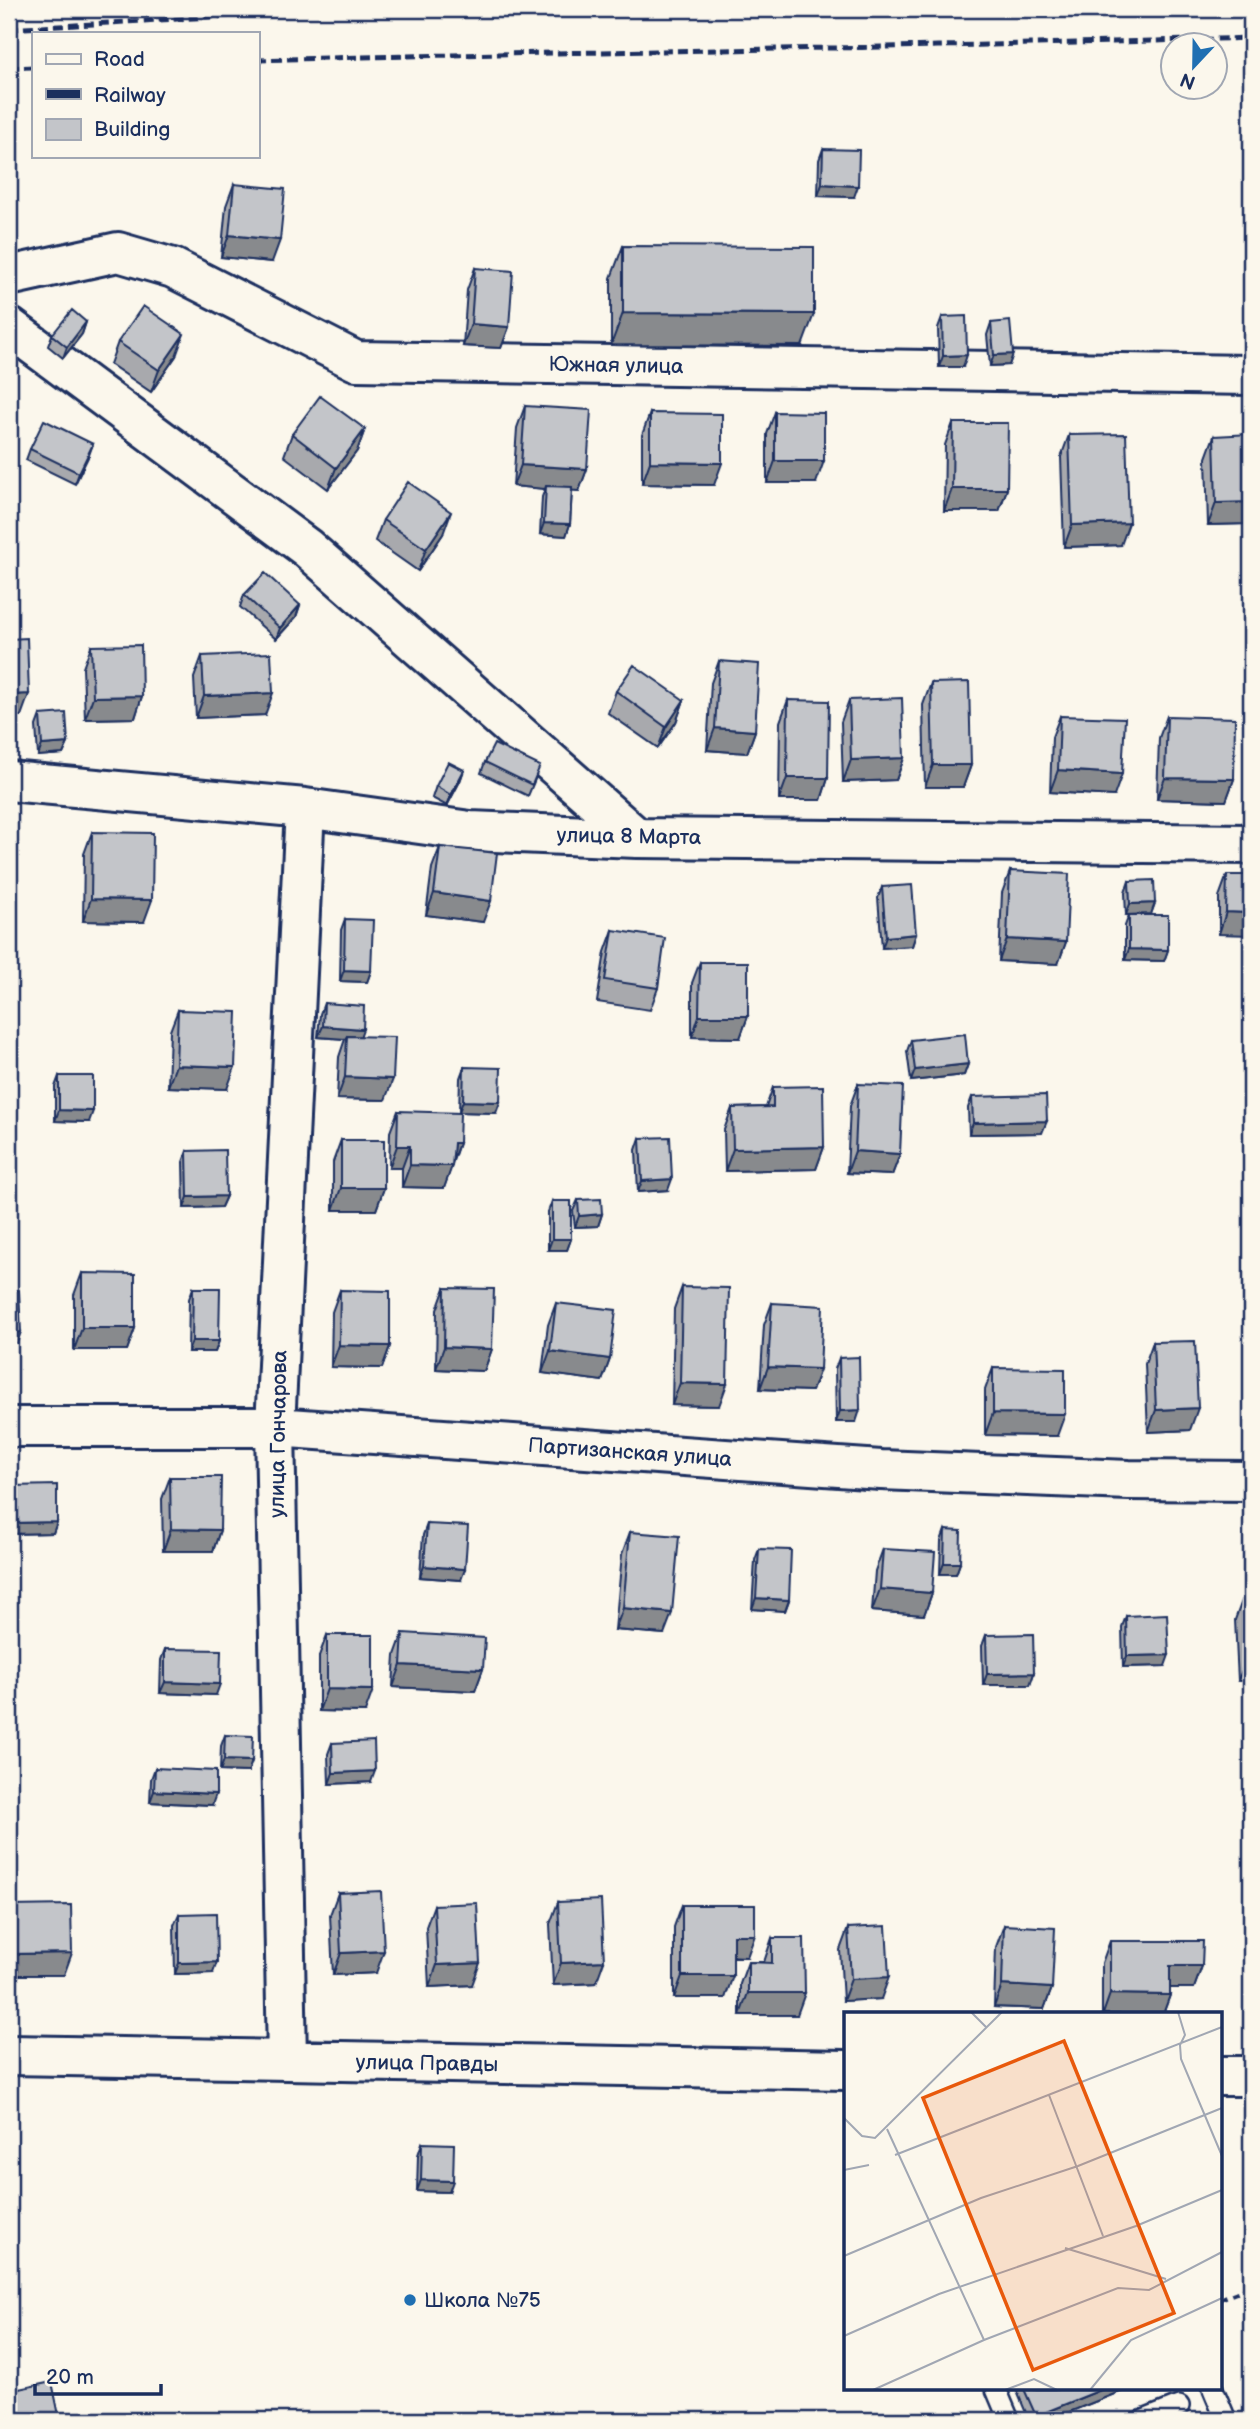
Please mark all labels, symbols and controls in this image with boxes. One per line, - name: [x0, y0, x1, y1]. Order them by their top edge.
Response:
- legend: [32, 32, 259, 158]
- north arrow: [1158, 32, 1228, 102]
- text: Road: [94, 47, 145, 72]
- text: N: [1177, 67, 1199, 94]
- text: Railway: [94, 83, 166, 108]
- text: Building: [94, 117, 170, 142]
- street label: Южная улица: [548, 352, 684, 379]
- street label: улица 8 Марта: [556, 823, 702, 850]
- street label: улица Гончарова: [265, 1349, 292, 1518]
- street label: Партизанская улица: [527, 1433, 733, 1472]
- inset map: [844, 2012, 1222, 2390]
- street label: улица Правды: [355, 2050, 499, 2077]
- place label: Школа №75: [424, 2288, 541, 2313]
- marker: Школа №75: [402, 2292, 418, 2308]
- scale bar: [35, 2352, 161, 2396]
- text: 20 m: [46, 2365, 94, 2390]

